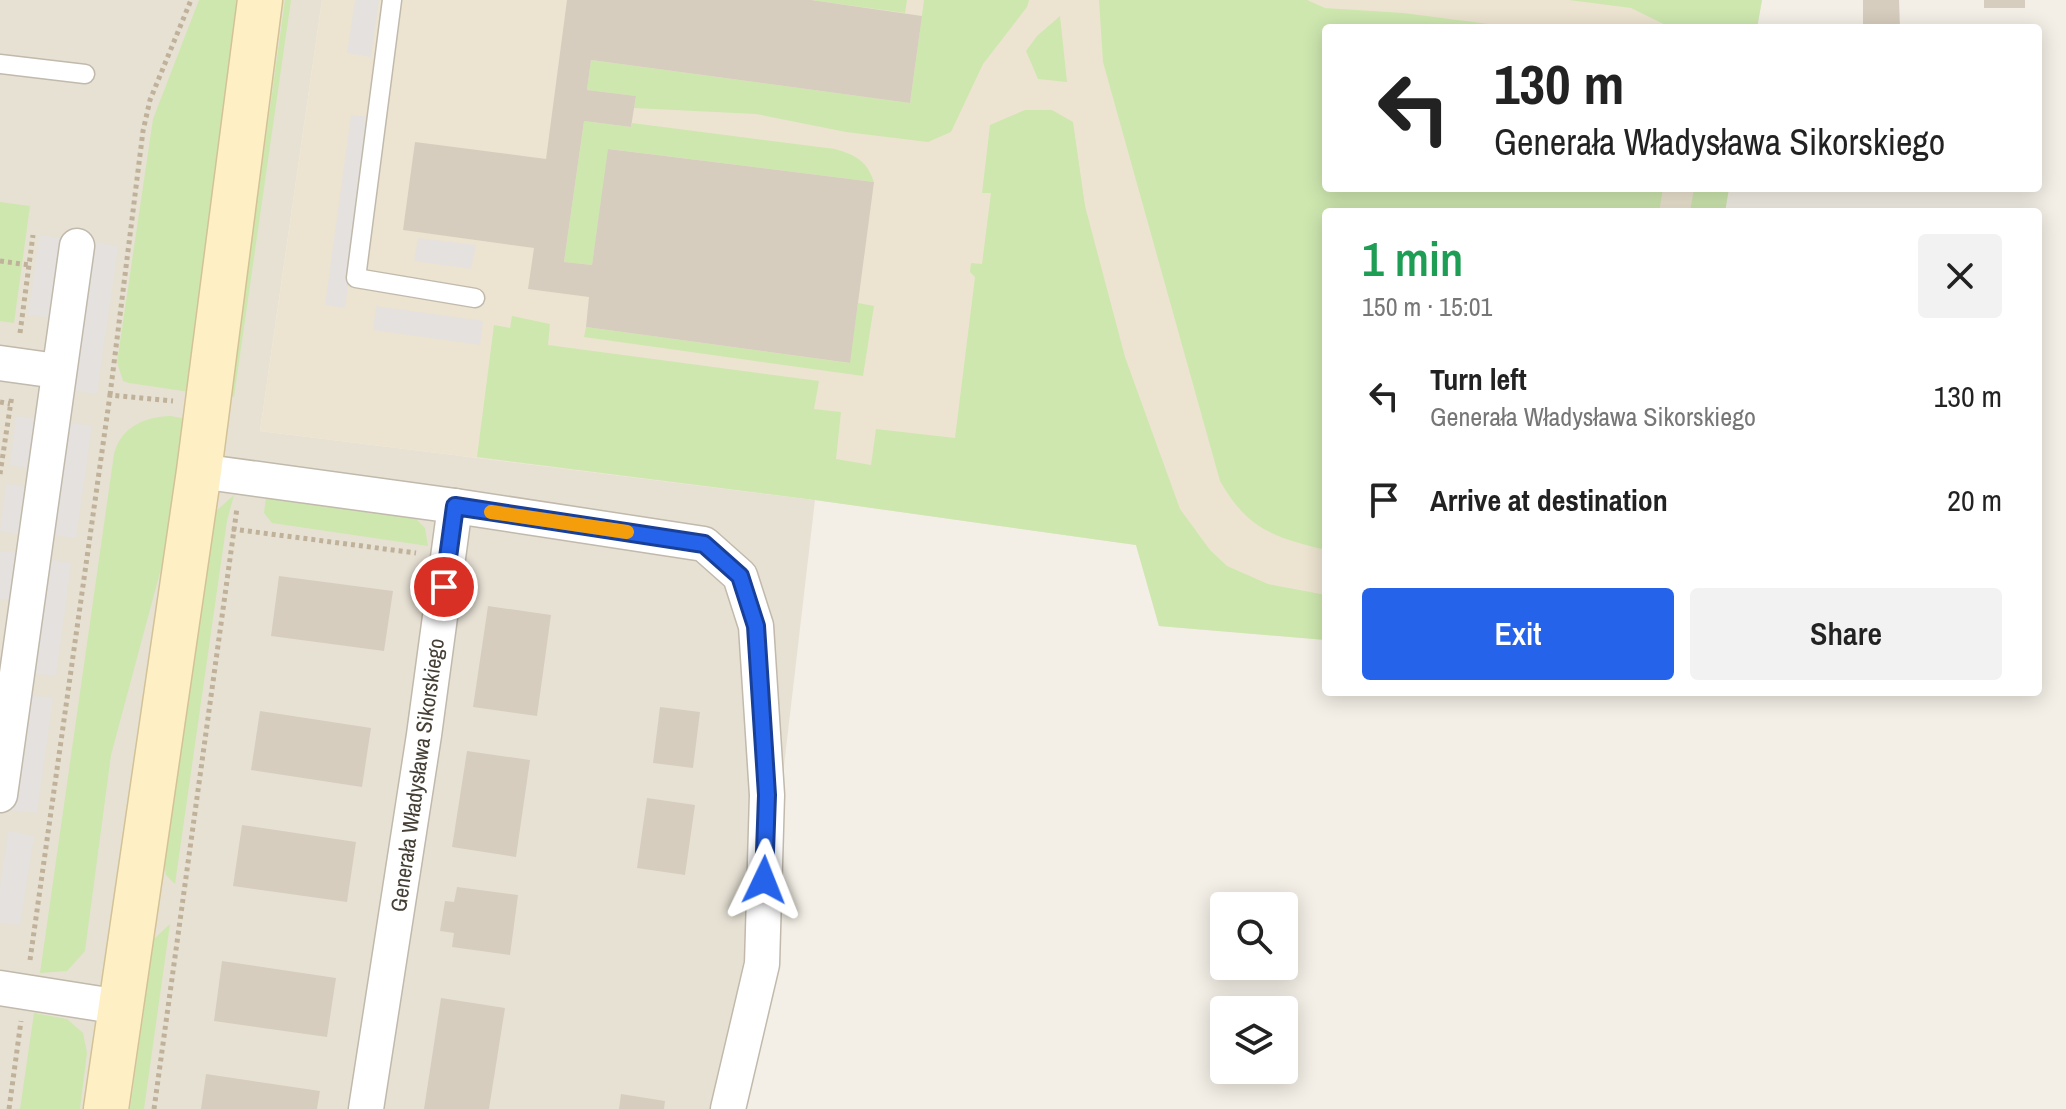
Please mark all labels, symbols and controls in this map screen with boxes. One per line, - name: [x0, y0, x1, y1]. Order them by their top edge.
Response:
- text: 130 m: [1494, 46, 1624, 121]
- icon: left: [1362, 56, 1466, 160]
- text: Generała Władysława Sikorskiego: [1494, 118, 1945, 166]
- text: 1 min: [1362, 226, 1463, 291]
- button: close: [1918, 234, 2002, 318]
- text: 150 m · 15:01: [1362, 289, 1492, 324]
- text: Turn left: [1430, 359, 1527, 399]
- icon: left: [1362, 374, 1406, 418]
- text: 130 m: [1934, 376, 2002, 416]
- text: Generała Władysława Sikorskiego: [1430, 399, 1756, 434]
- icon: arrive: [1362, 478, 1406, 522]
- text: Arrive at destination: [1430, 480, 1668, 520]
- text: 20 m: [1947, 480, 2002, 520]
- pin: [410, 553, 478, 621]
- icon: arrive: [422, 565, 466, 609]
- button: Exit: [1362, 588, 1674, 680]
- button: Share: [1690, 588, 2002, 680]
- street label: Generała Władysława Sikorskiego: [383, 636, 451, 914]
- position arrow: [722, 838, 806, 922]
- map controls: [1210, 892, 1298, 1084]
- button: search: [1210, 892, 1298, 980]
- button: layers: [1210, 996, 1298, 1084]

